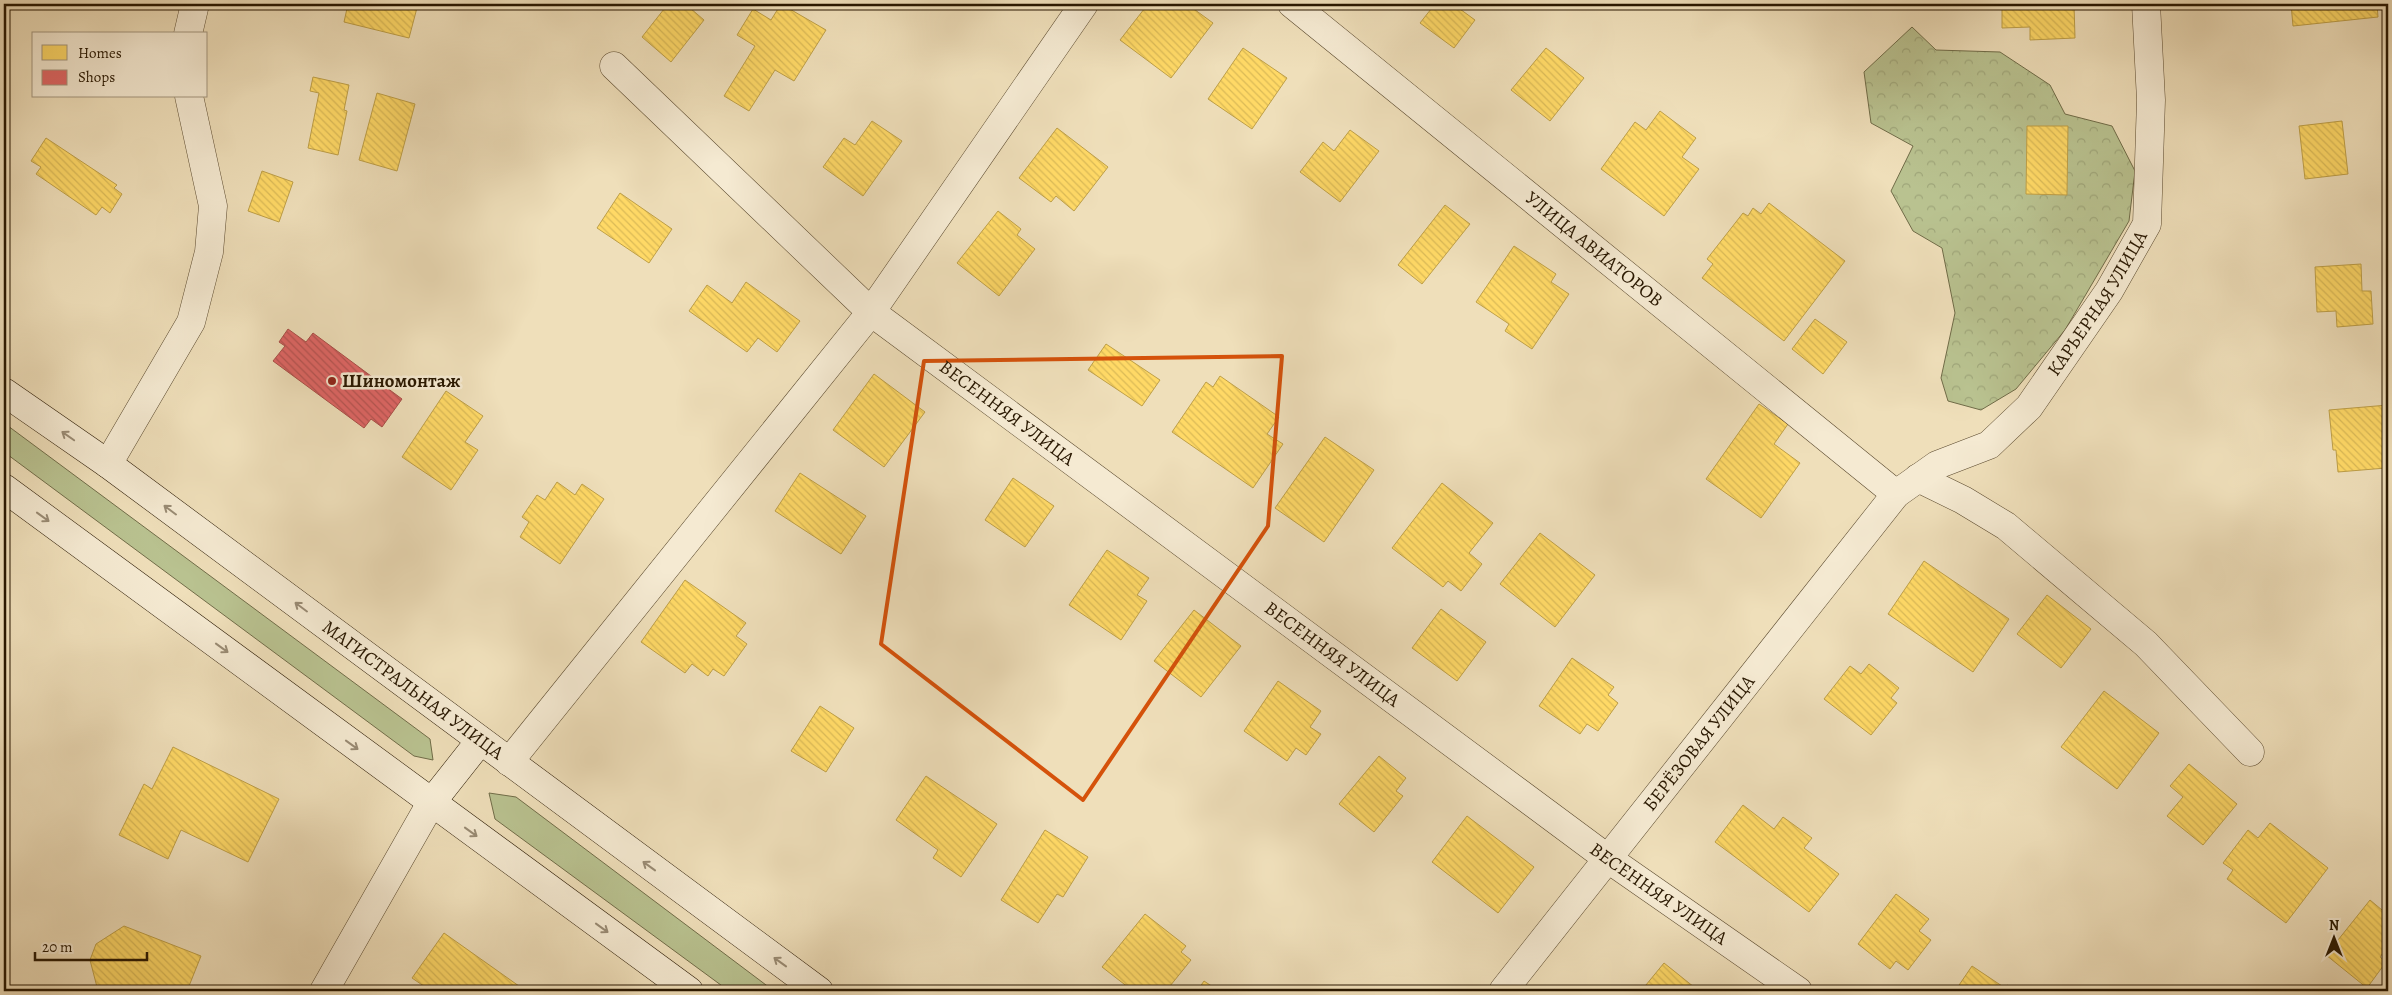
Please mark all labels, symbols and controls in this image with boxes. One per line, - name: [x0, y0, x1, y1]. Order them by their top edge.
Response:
- legend: [32, 32, 208, 98]
- text: Homes: [78, 43, 122, 63]
- text: Shops: [78, 67, 115, 87]
- street label: УЛИЦА АВИАТОРОВ: [1520, 185, 1669, 313]
- street label: КАРЬЕРНАЯ УЛИЦА: [2041, 225, 2154, 381]
- street label: ВЕСЕННЯЯ УЛИЦА: [934, 354, 1081, 472]
- place label: Шиномонтаж: [342, 368, 461, 394]
- marker: Шиномонтаж: [326, 375, 338, 387]
- one-way arrow: [61, 431, 75, 441]
- one-way arrow: [163, 505, 177, 515]
- one-way arrow: [36, 512, 50, 522]
- street label: ВЕСЕННЯЯ УЛИЦА: [1259, 595, 1406, 714]
- one-way arrow: [294, 602, 308, 612]
- street label: МАГИСТРАЛЬНАЯ УЛИЦА: [317, 614, 510, 766]
- one-way arrow: [215, 643, 228, 654]
- street label: БЕРЁЗОВАЯ УЛИЦА: [1637, 669, 1762, 817]
- one-way arrow: [345, 740, 359, 750]
- one-way arrow: [464, 827, 478, 837]
- street label: ВЕСЕННЯЯ УЛИЦА: [1584, 837, 1733, 952]
- one-way arrow: [643, 861, 657, 871]
- north arrow: [2310, 912, 2360, 962]
- text: N: [2329, 916, 2339, 935]
- one-way arrow: [595, 922, 608, 933]
- scale bar: [35, 930, 148, 962]
- text: 20 m: [42, 937, 73, 957]
- one-way arrow: [774, 957, 787, 968]

